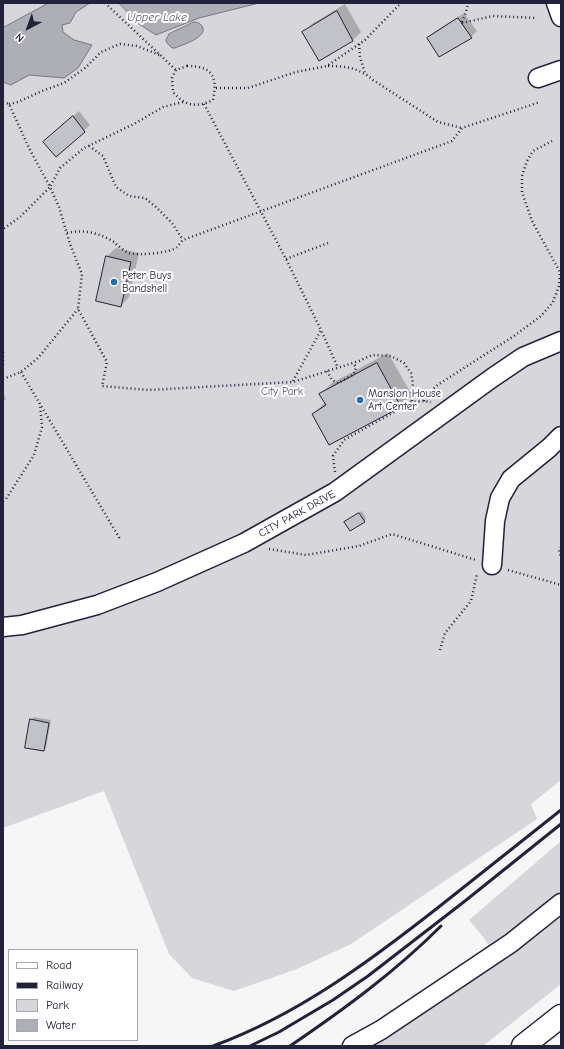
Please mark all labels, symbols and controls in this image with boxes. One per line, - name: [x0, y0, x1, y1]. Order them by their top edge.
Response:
- north arrow: [8, 8, 48, 48]
- water label: Upper Lake: [127, 11, 187, 25]
- text: N: [13, 30, 27, 45]
- place label: Peter Buys Bandshell: [122, 269, 172, 295]
- marker: Peter Buys Bandshell: [109, 277, 119, 287]
- park label: City Park: [261, 385, 303, 399]
- place label: Mansion House Art Center: [368, 387, 441, 413]
- marker: Mansion House Art Center: [355, 395, 365, 405]
- street label: CITY PARK DRIVE: [256, 487, 338, 541]
- legend: [8, 949, 138, 1041]
- text: Road: [46, 958, 72, 972]
- text: Railway: [46, 978, 83, 992]
- text: Park: [46, 998, 69, 1012]
- text: Water: [46, 1018, 76, 1032]

